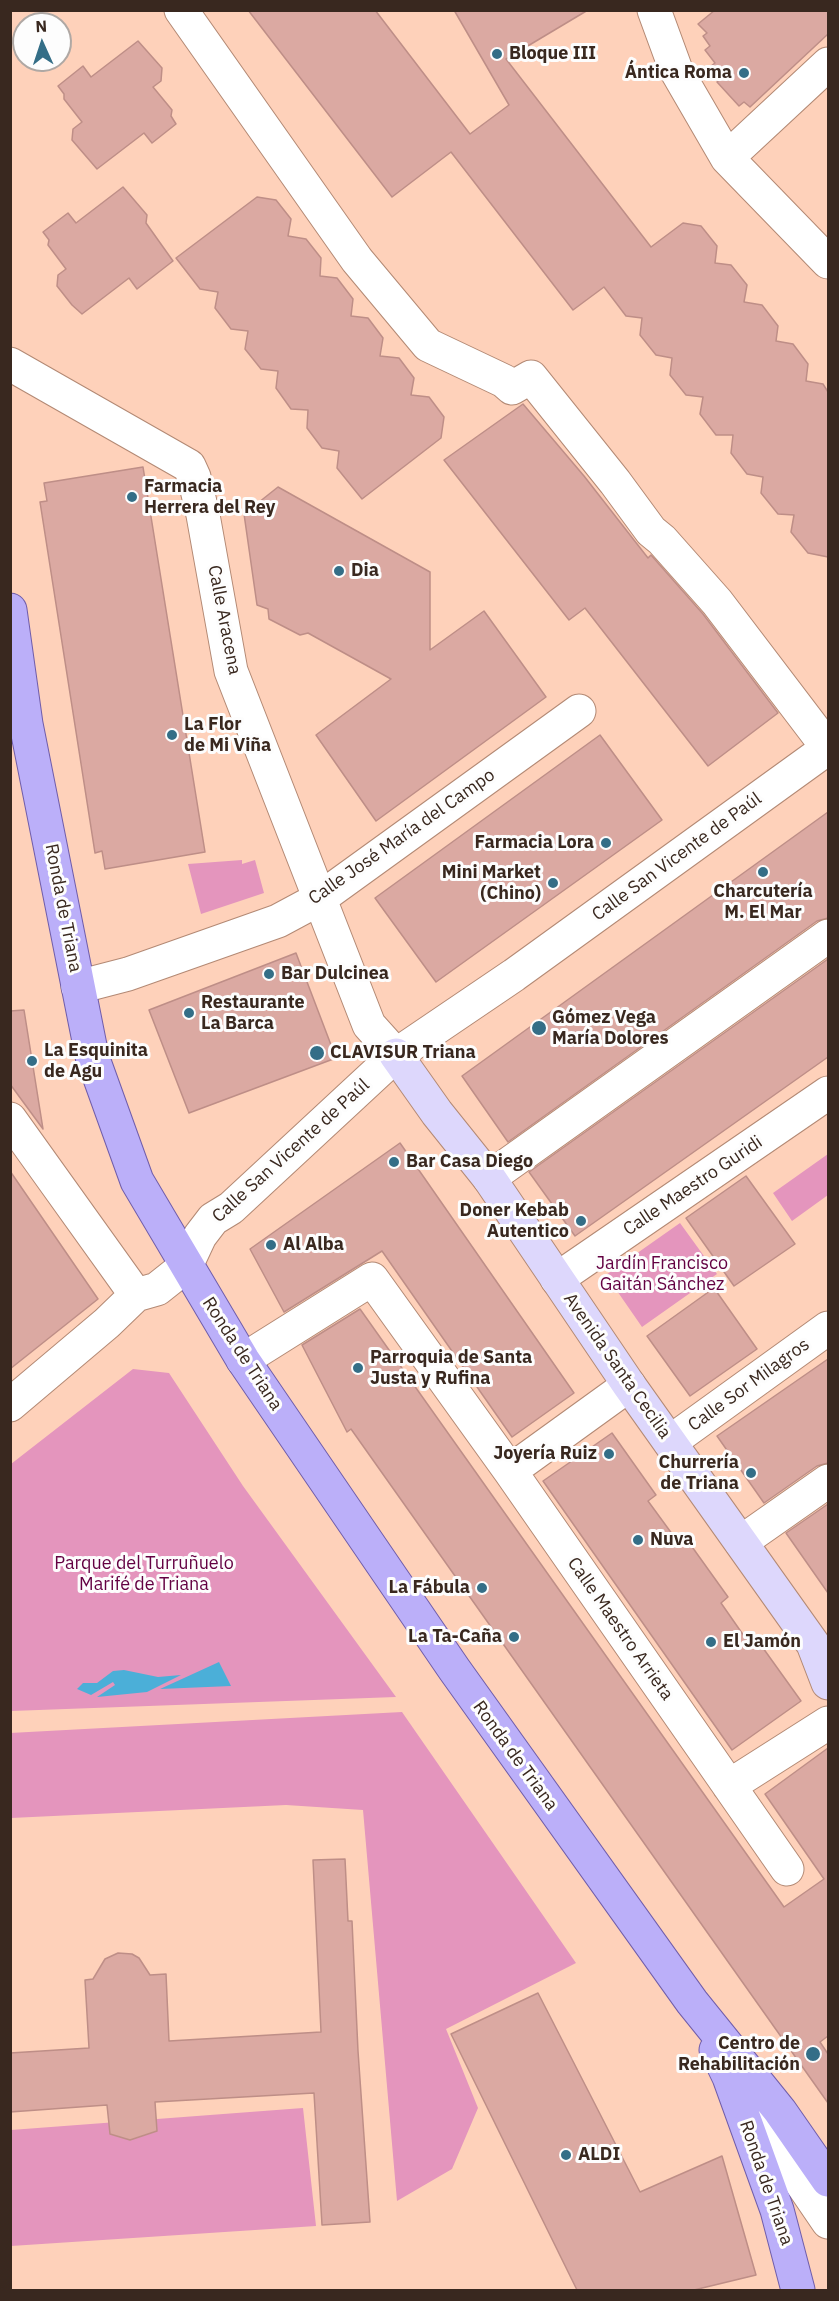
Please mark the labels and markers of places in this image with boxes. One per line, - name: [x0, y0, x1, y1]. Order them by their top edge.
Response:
- place label: Bloque III: [509, 43, 596, 65]
- marker: Bloque III: [490, 47, 504, 61]
- place label: Ántica Roma: [625, 62, 732, 84]
- marker: Ántica Roma: [737, 66, 751, 80]
- place label: Farmacia Herrera del Rey: [144, 476, 275, 518]
- marker: Farmacia Herrera del Rey: [125, 490, 139, 504]
- place label: Dia: [351, 560, 379, 582]
- marker: Dia: [332, 564, 346, 578]
- place label: La Flor de Mi Viña: [184, 714, 271, 756]
- marker: La Flor de Mi Viña: [165, 728, 179, 742]
- place label: Farmacia Lora: [475, 832, 594, 854]
- marker: Farmacia Lora: [599, 836, 613, 850]
- place label: Mini Market (Chino): [442, 862, 541, 904]
- marker: Charcutería M. El Mar: [756, 865, 770, 879]
- marker: Mini Market (Chino): [546, 876, 560, 890]
- place label: Charcutería M. El Mar: [713, 881, 813, 924]
- place label: Bar Dulcinea: [281, 963, 389, 985]
- marker: Bar Dulcinea: [262, 967, 276, 981]
- place label: Restaurante La Barca: [201, 992, 305, 1034]
- marker: Restaurante La Barca: [182, 1006, 196, 1020]
- place label: Gómez Vega María Dolores: [552, 1007, 669, 1050]
- marker: Gómez Vega María Dolores: [530, 1019, 548, 1037]
- place label: La Esquinita de Agu: [44, 1040, 148, 1082]
- place label: CLAVISUR Triana: [330, 1042, 476, 1064]
- marker: CLAVISUR Triana: [308, 1044, 326, 1062]
- marker: La Esquinita de Agu: [25, 1054, 39, 1068]
- place label: Bar Casa Diego: [406, 1151, 533, 1173]
- marker: Bar Casa Diego: [387, 1155, 401, 1169]
- place label: Doner Kebab Autentico: [460, 1200, 569, 1242]
- marker: Doner Kebab Autentico: [574, 1214, 588, 1228]
- place label: Al Alba: [283, 1234, 344, 1256]
- marker: Al Alba: [264, 1238, 278, 1252]
- place label: Parroquia de Santa Justa y Rufina: [370, 1347, 532, 1390]
- marker: Parroquia de Santa Justa y Rufina: [351, 1361, 365, 1375]
- place label: Joyería Ruiz: [493, 1443, 597, 1465]
- marker: Joyería Ruiz: [602, 1447, 616, 1461]
- place label: Churrería de Triana: [659, 1452, 739, 1494]
- marker: Churrería de Triana: [744, 1466, 758, 1480]
- place label: Nuva: [650, 1529, 694, 1551]
- marker: Nuva: [631, 1533, 645, 1547]
- place label: La Fábula: [388, 1577, 470, 1599]
- marker: La Fábula: [475, 1581, 489, 1595]
- place label: La Ta-Caña: [408, 1626, 502, 1648]
- marker: La Ta-Caña: [507, 1630, 521, 1644]
- place label: El Jamón: [723, 1631, 801, 1653]
- marker: El Jamón: [704, 1635, 718, 1649]
- place label: Centro de Rehabilitación: [678, 2033, 800, 2076]
- marker: Centro de Rehabilitación: [804, 2045, 822, 2063]
- place label: ALDI: [578, 2144, 620, 2166]
- marker: ALDI: [559, 2148, 573, 2162]

